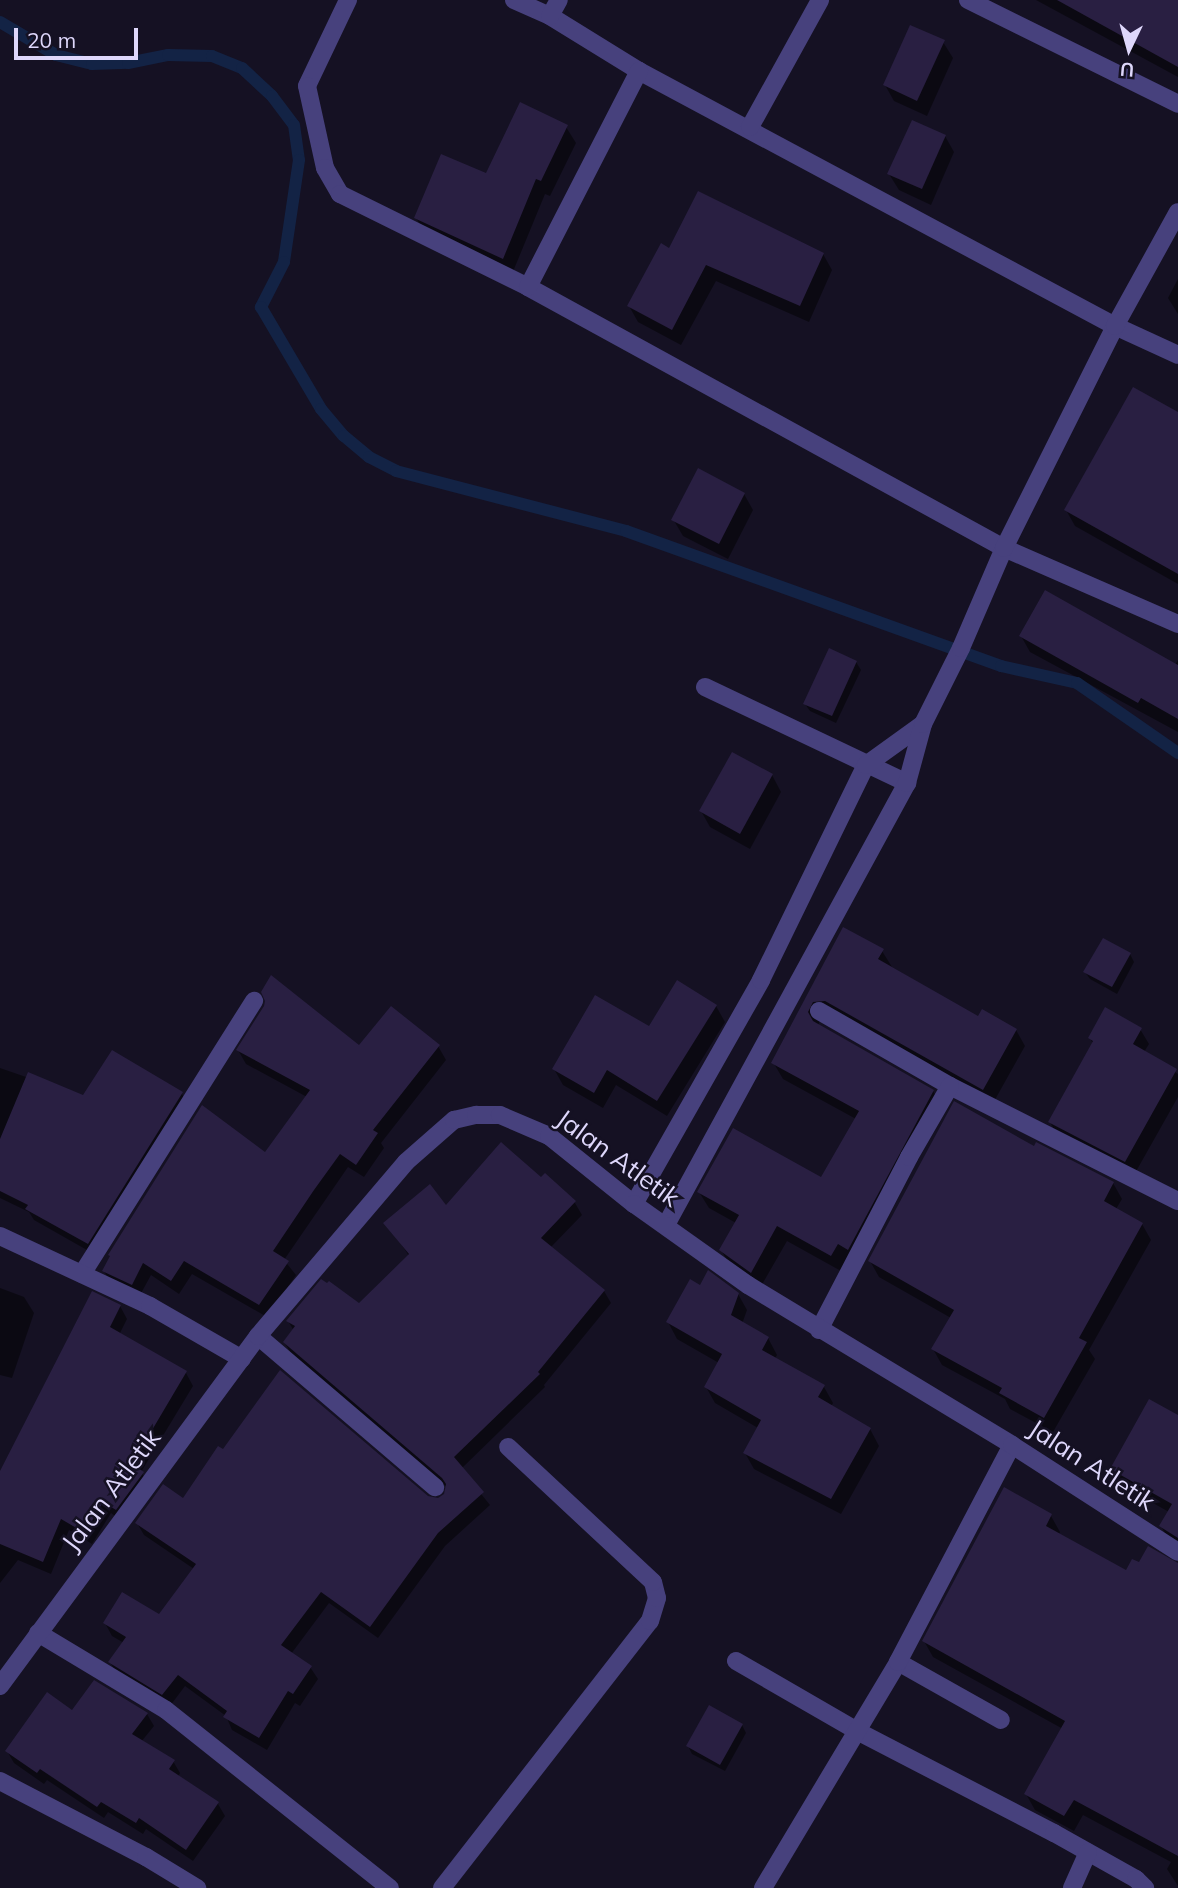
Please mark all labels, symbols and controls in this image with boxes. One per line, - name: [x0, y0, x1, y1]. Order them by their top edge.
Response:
- scale bar: [18, 14, 142, 58]
- north arrow: [1094, 14, 1164, 84]
- text: 20 m: [27, 27, 76, 53]
- text: U: [1119, 57, 1135, 82]
- street label: Jalan Atletik: [550, 1103, 686, 1213]
- street label: Jalan Atletik: [1023, 1412, 1161, 1518]
- street label: Jalan Atletik: [55, 1423, 167, 1557]

